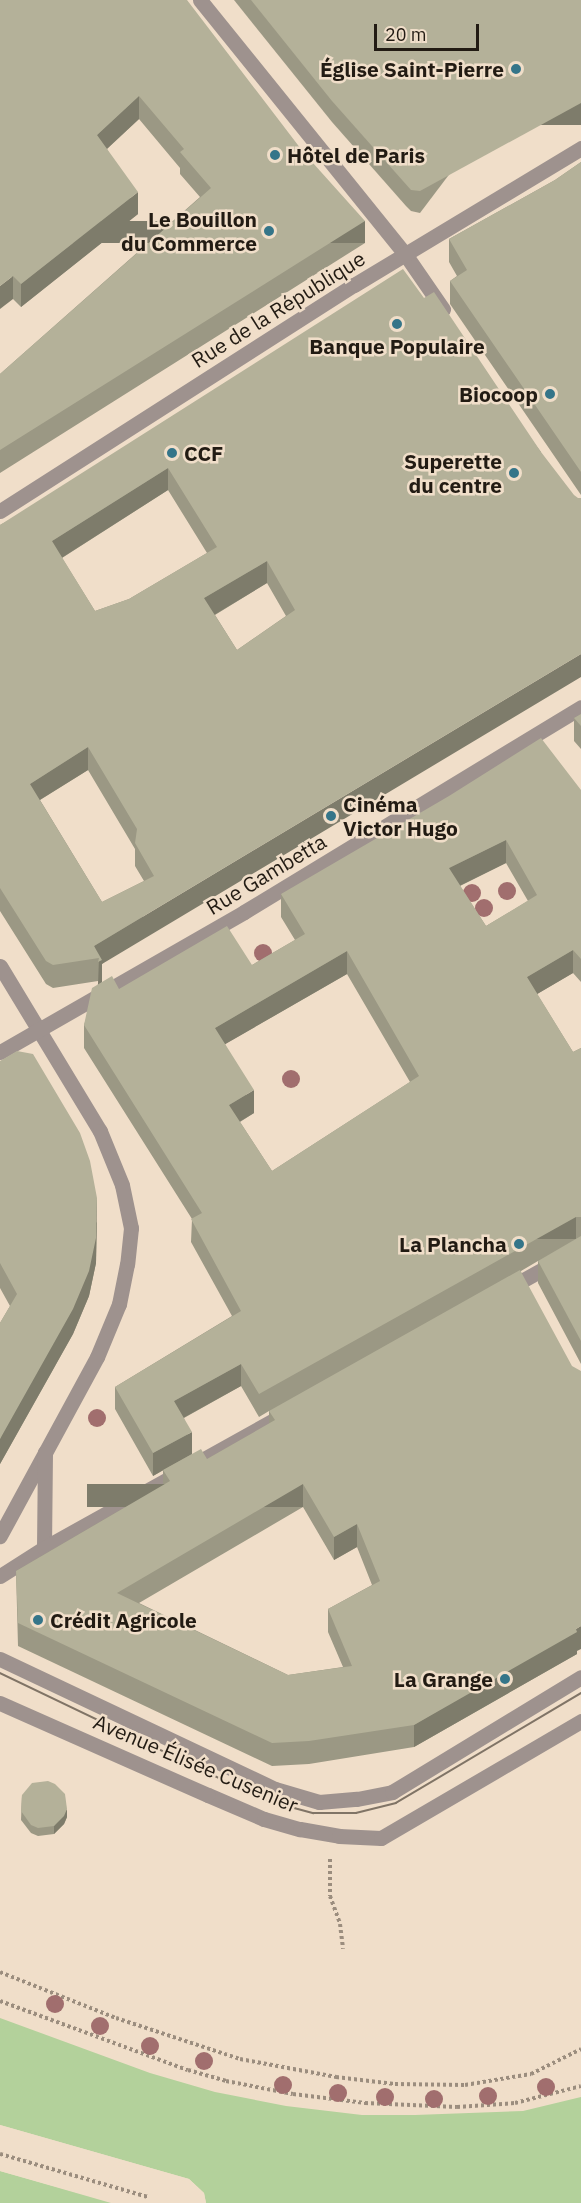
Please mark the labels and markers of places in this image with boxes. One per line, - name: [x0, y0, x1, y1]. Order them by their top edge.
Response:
- place label: Église Saint-Pierre: [320, 56, 504, 82]
- marker: Église Saint-Pierre: [509, 62, 523, 76]
- place label: Hôtel de Paris: [287, 142, 425, 168]
- marker: Hôtel de Paris: [268, 148, 282, 162]
- place label: Le Bouillon du Commerce: [121, 206, 257, 256]
- marker: Le Bouillon du Commerce: [262, 224, 276, 238]
- marker: Banque Populaire: [390, 317, 404, 331]
- place label: Banque Populaire: [309, 333, 485, 359]
- place label: Biocoop: [459, 381, 538, 407]
- marker: Biocoop: [543, 387, 557, 401]
- place label: CCF: [184, 440, 223, 466]
- marker: CCF: [165, 446, 179, 460]
- place label: Superette du centre: [404, 448, 502, 498]
- marker: Superette du centre: [507, 466, 521, 480]
- place label: Cinéma Victor Hugo: [343, 791, 458, 841]
- marker: Cinéma Victor Hugo: [324, 809, 338, 823]
- place label: La Plancha: [399, 1231, 507, 1257]
- marker: La Plancha: [512, 1237, 526, 1251]
- place label: Crédit Agricole: [50, 1607, 197, 1633]
- marker: Crédit Agricole: [31, 1613, 45, 1627]
- place label: La Grange: [394, 1666, 493, 1692]
- marker: La Grange: [498, 1672, 512, 1686]

